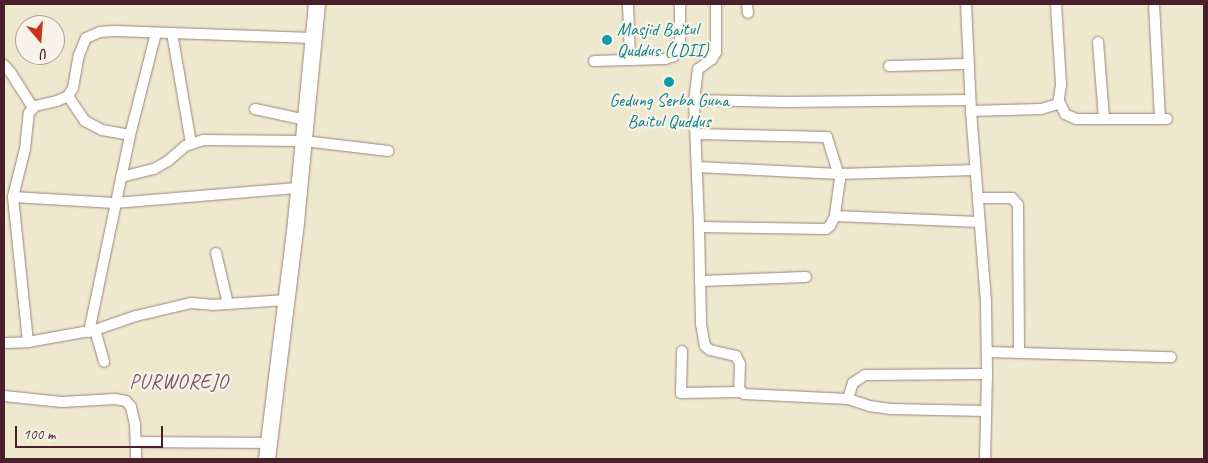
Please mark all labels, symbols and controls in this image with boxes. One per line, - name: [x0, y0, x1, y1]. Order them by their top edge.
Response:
- north arrow: [15, 15, 65, 65]
- place label: Masjid Baitul Quddus (LDII): [617, 19, 709, 62]
- marker: Masjid Baitul Quddus (LDII): [601, 34, 613, 46]
- text: U: [39, 45, 50, 63]
- marker: Gedung Serba Guna Baitul Quddus: [663, 76, 675, 88]
- place label: Gedung Serba Guna Baitul Quddus: [610, 90, 728, 132]
- district label: PURWOREJO: [129, 369, 229, 393]
- scale bar: [18, 416, 165, 448]
- text: 100 m: [23, 425, 55, 444]

